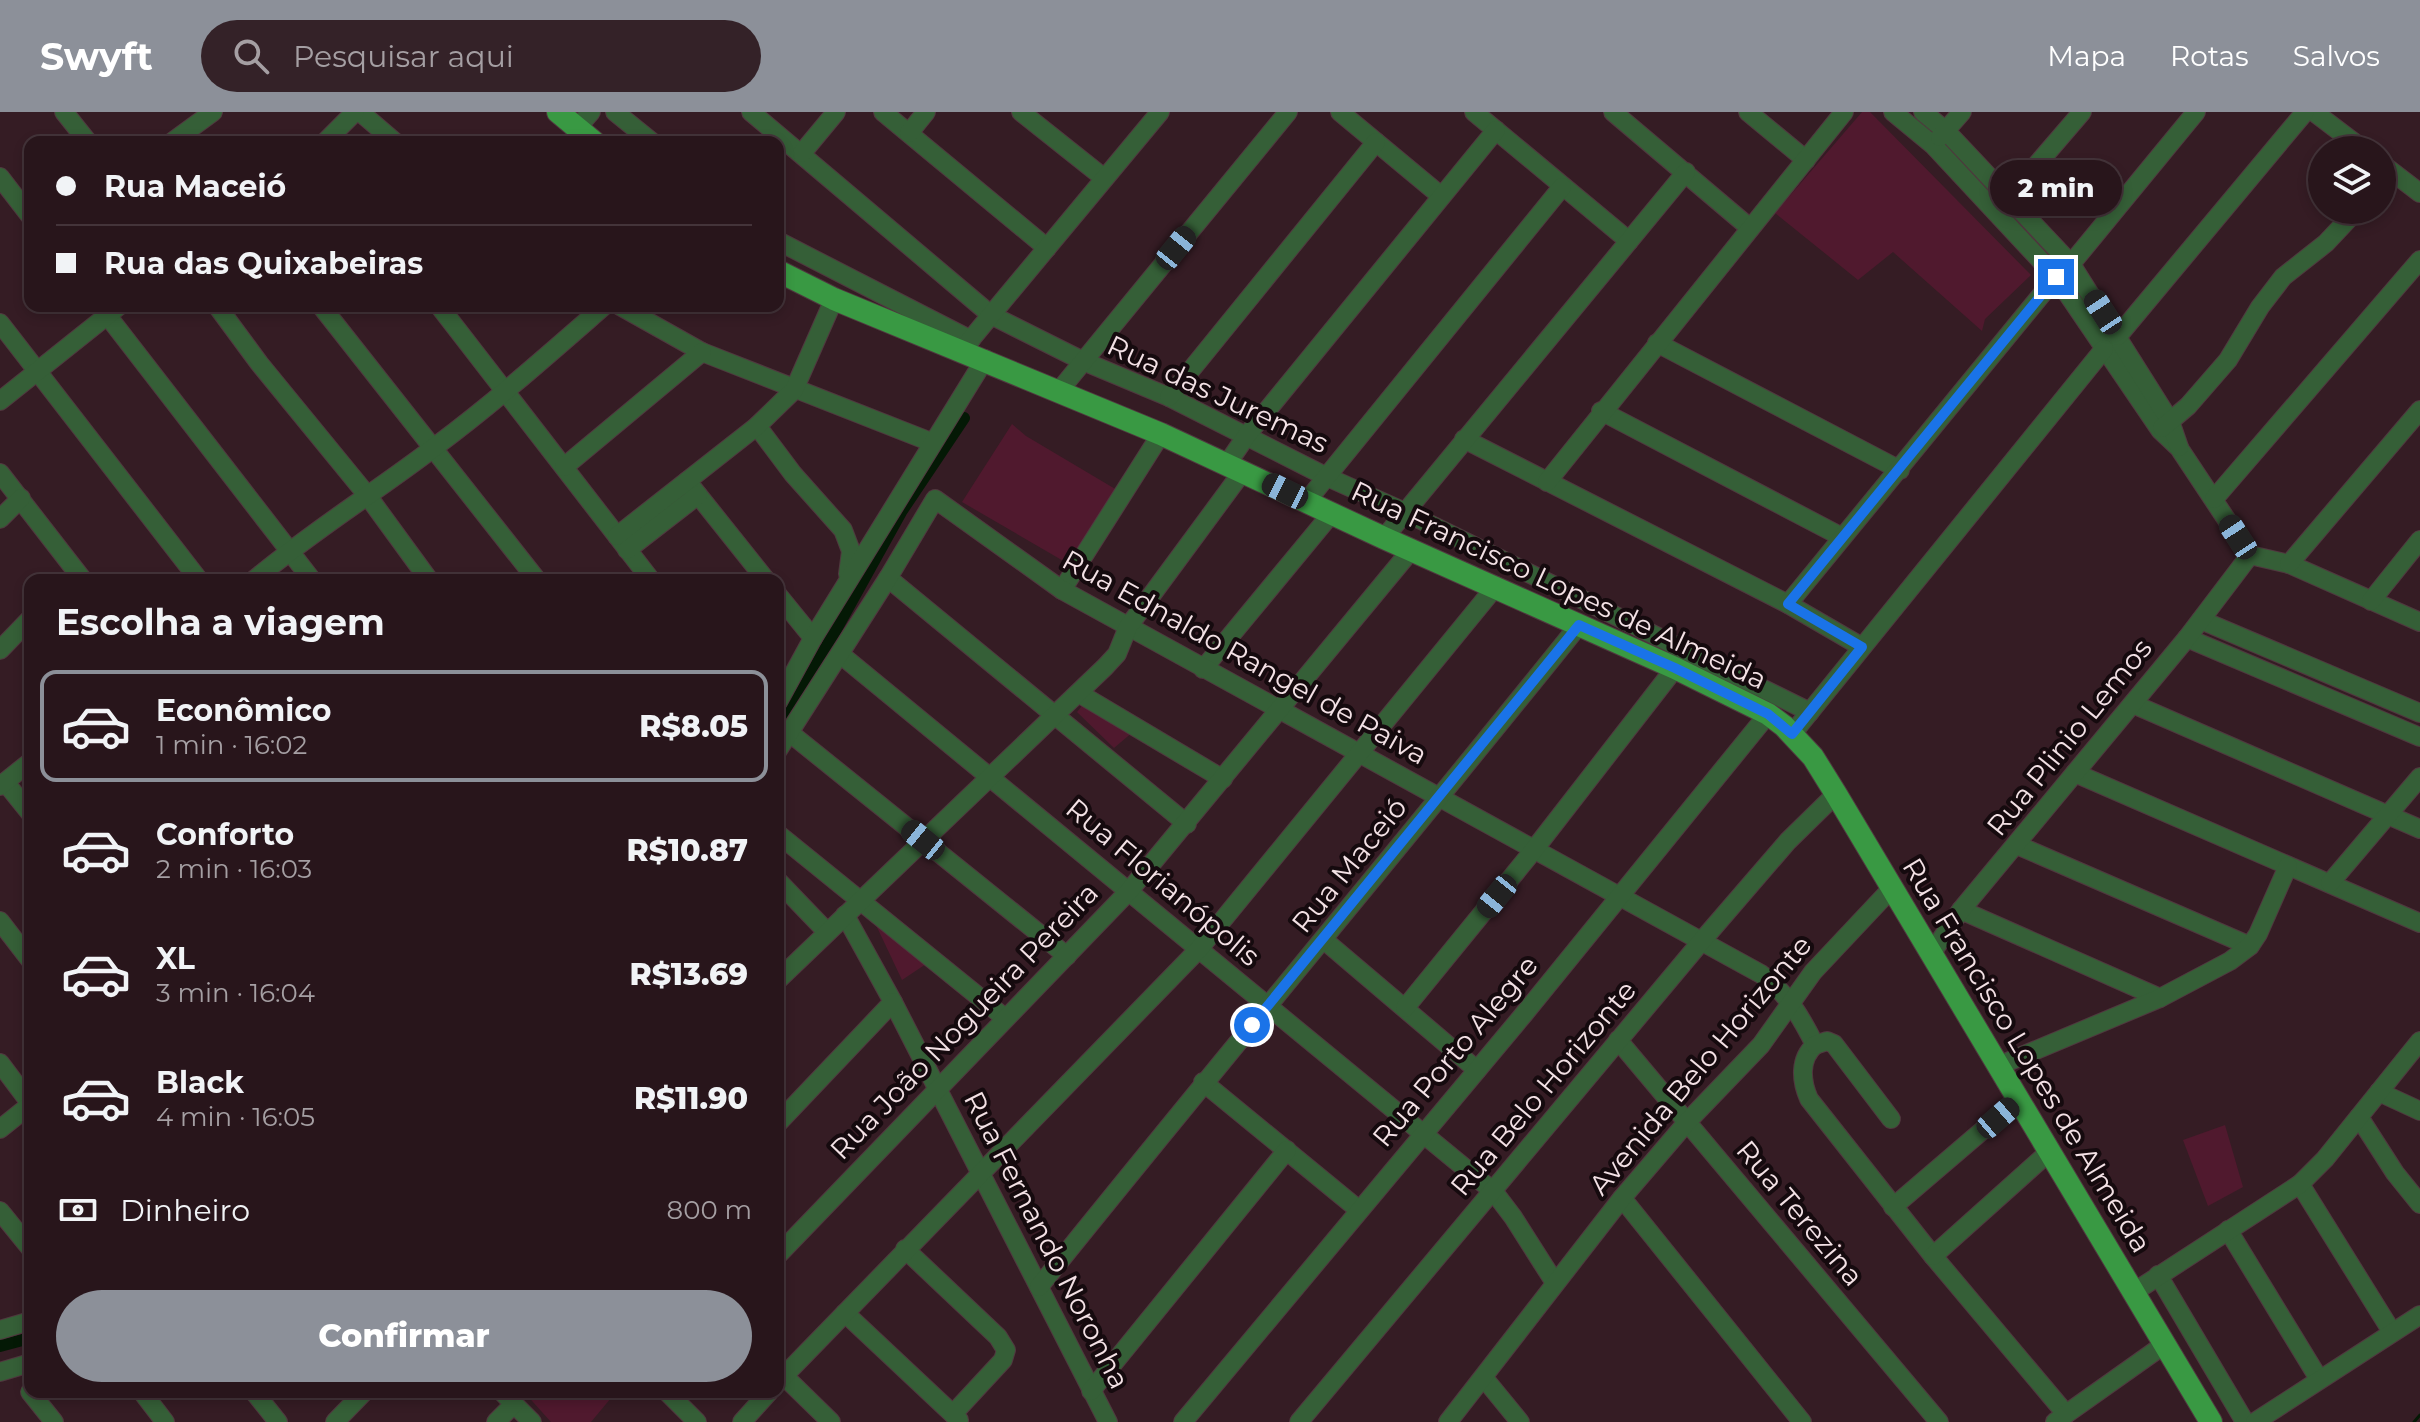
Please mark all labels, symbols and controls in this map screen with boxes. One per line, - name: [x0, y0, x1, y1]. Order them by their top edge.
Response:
- search box: [201, 20, 761, 92]
- text: Swyft: [40, 33, 153, 80]
- icon: search: [229, 34, 273, 78]
- text: Pesquisar aqui: [293, 38, 514, 75]
- text: Mapa: [2047, 39, 2126, 73]
- text: Rotas: [2170, 39, 2249, 73]
- text: Salvos: [2293, 39, 2380, 73]
- map controls: [2308, 136, 2396, 224]
- button: layers: [2308, 136, 2396, 224]
- callout: 2 min: [1990, 161, 2122, 217]
- text: Rua Maceió: [104, 168, 286, 205]
- text: 2 min: [2018, 172, 2094, 204]
- car: [1152, 222, 1200, 274]
- text: Rua das Quixabeiras: [104, 245, 423, 282]
- route end: [2038, 259, 2074, 295]
- car: [2080, 285, 2126, 339]
- street label: Rua das Juremas: [1102, 328, 1334, 460]
- car: [1258, 470, 1312, 512]
- street label: Rua Francisco Lopes de Almeida: [1346, 474, 1772, 696]
- car: [2215, 510, 2261, 564]
- street label: Rua Ednaldo Rangel de Paiva: [1057, 542, 1433, 772]
- text: Escolha a viagem: [56, 600, 385, 644]
- street label: Rua Plinio Lemos: [1979, 632, 2159, 842]
- icon: car: [60, 690, 132, 762]
- text: Econômico: [156, 692, 331, 729]
- text: R$8.05: [639, 708, 748, 745]
- text: 1 min · 16:02: [156, 729, 307, 761]
- street label: Rua Florianópolis: [1059, 791, 1267, 973]
- street label: Rua Maceió: [1284, 791, 1414, 939]
- icon: car: [60, 814, 132, 886]
- text: Conforto: [156, 816, 294, 853]
- car: [897, 816, 949, 864]
- text: R$10.87: [627, 832, 748, 869]
- street label: Rua Francisco Lopes de Almeida: [1895, 852, 2159, 1258]
- text: 2 min · 16:03: [156, 853, 312, 885]
- car: [1473, 870, 1521, 922]
- street label: Rua João Nogueira Pereira: [823, 876, 1105, 1166]
- street label: Avenida Belo Horizonte: [1582, 928, 1818, 1202]
- icon: car: [60, 938, 132, 1010]
- text: XL: [156, 940, 195, 977]
- street label: Rua Porto Alegre: [1365, 948, 1545, 1154]
- text: R$13.69: [629, 956, 748, 993]
- street label: Rua Belo Horizonte: [1443, 973, 1643, 1203]
- text: 3 min · 16:04: [156, 977, 315, 1009]
- route start: [1234, 1007, 1270, 1043]
- icon: car: [60, 1062, 132, 1134]
- text: Black: [156, 1064, 244, 1101]
- text: R$11.90: [634, 1080, 748, 1117]
- street label: Rua Fernando Noronha: [957, 1086, 1137, 1394]
- car: [1972, 1093, 2024, 1143]
- text: 4 min · 16:05: [156, 1101, 315, 1133]
- street label: Rua Terezina: [1729, 1133, 1871, 1293]
- icon: cash: [56, 1188, 100, 1232]
- text: Dinheiro: [120, 1192, 250, 1229]
- text: 800 m: [667, 1194, 752, 1226]
- button: Confirmar: [56, 1290, 752, 1382]

